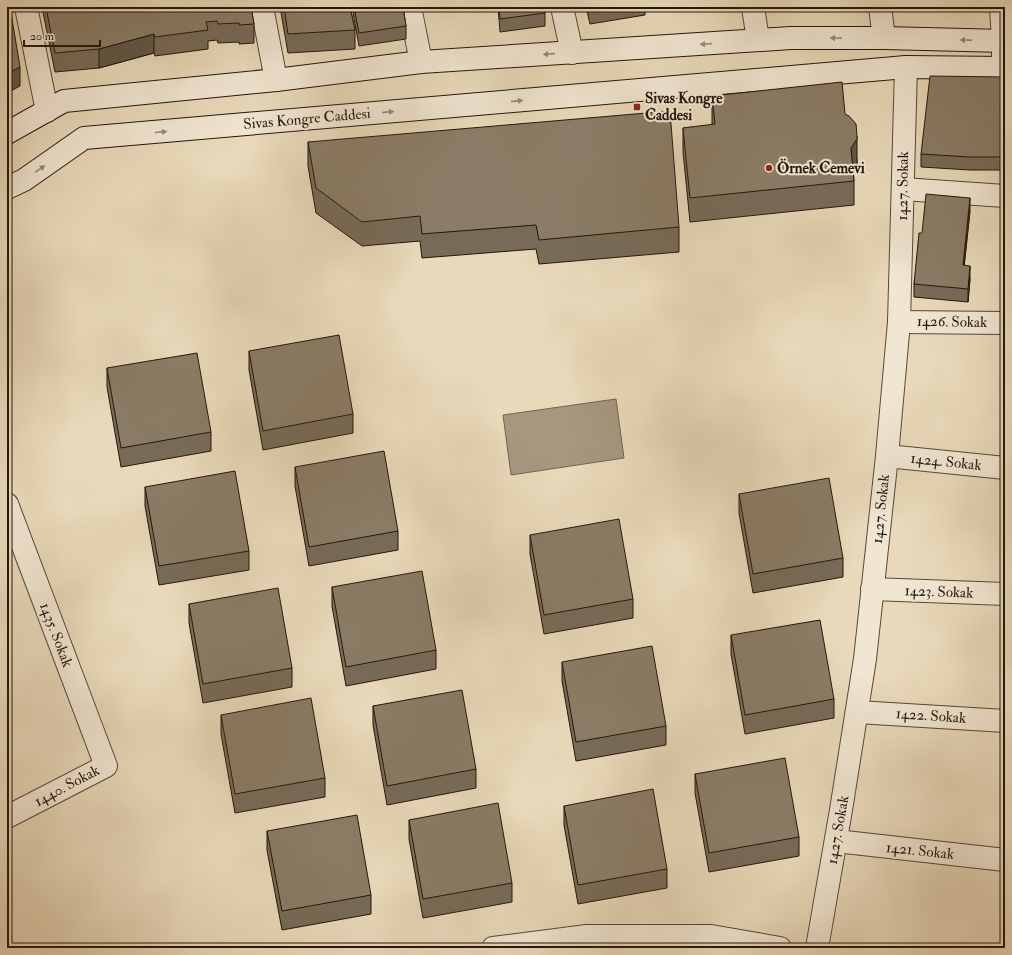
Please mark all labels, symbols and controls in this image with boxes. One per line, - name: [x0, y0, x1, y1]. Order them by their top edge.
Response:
- scale bar: [24, 22, 100, 48]
- text: 20 m: [30, 29, 55, 44]
- one-way arrow: [829, 35, 842, 41]
- one-way arrow: [960, 37, 972, 44]
- one-way arrow: [700, 40, 712, 47]
- one-way arrow: [543, 51, 555, 58]
- place label: Sivas Kongre Caddesi: [645, 89, 723, 125]
- one-way arrow: [511, 98, 523, 104]
- marker: Sivas Kongre Caddesi: [632, 102, 642, 112]
- street label: Sivas Kongre Caddesi: [242, 104, 372, 134]
- one-way arrow: [382, 109, 394, 116]
- one-way arrow: [154, 129, 167, 135]
- street label: 1427. Sokak: [893, 151, 913, 221]
- place label: Örnek Cemevi: [777, 158, 865, 178]
- marker: Örnek Cemevi: [764, 163, 774, 173]
- one-way arrow: [35, 165, 46, 173]
- street label: 1426. Sokak: [917, 312, 987, 332]
- street label: 1424. Sokak: [909, 449, 983, 475]
- street label: 1427. Sokak: [868, 473, 894, 545]
- street label: 1423. Sokak: [904, 581, 974, 603]
- street label: 1435. Sokak: [35, 600, 77, 670]
- street label: 1422. Sokak: [895, 704, 967, 728]
- street label: 1440. Sokak: [31, 761, 103, 811]
- street label: 1427. Sokak: [823, 794, 853, 866]
- street label: 1421. Sokak: [885, 838, 955, 864]

